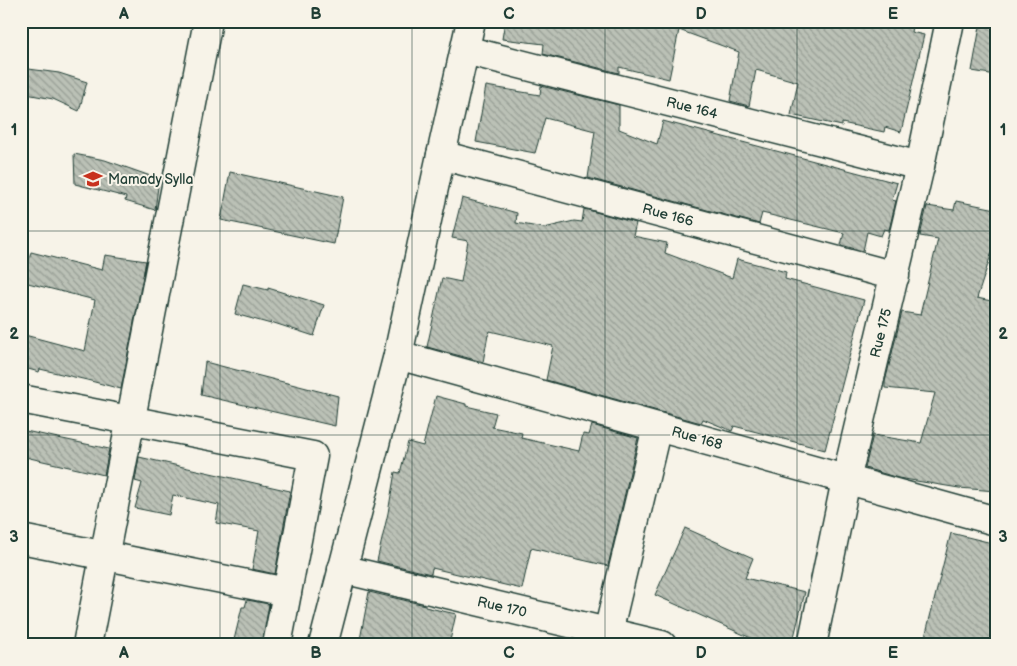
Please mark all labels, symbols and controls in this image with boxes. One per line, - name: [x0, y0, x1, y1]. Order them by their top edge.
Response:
- text: A: [118, 5, 129, 24]
- text: B: [310, 5, 322, 24]
- text: C: [503, 5, 515, 24]
- text: D: [695, 5, 707, 24]
- text: E: [888, 5, 898, 24]
- street label: Rue 164: [665, 93, 720, 123]
- text: 1: [11, 121, 17, 140]
- text: 1: [1000, 121, 1006, 140]
- school or university icon: Mamady Sylla: [82, 168, 104, 190]
- place label: Mamady Sylla: [108, 171, 193, 188]
- street label: Rue 166: [641, 200, 696, 230]
- street label: Rue 175: [867, 307, 895, 359]
- text: 2: [9, 325, 19, 344]
- text: 2: [998, 325, 1008, 344]
- street label: Rue 168: [670, 423, 724, 453]
- text: 3: [9, 528, 19, 547]
- text: 3: [998, 528, 1008, 547]
- street label: Rue 170: [476, 593, 528, 621]
- text: A: [118, 644, 129, 663]
- text: B: [310, 644, 322, 663]
- text: C: [503, 644, 515, 663]
- text: D: [695, 644, 707, 663]
- text: E: [888, 644, 898, 663]

